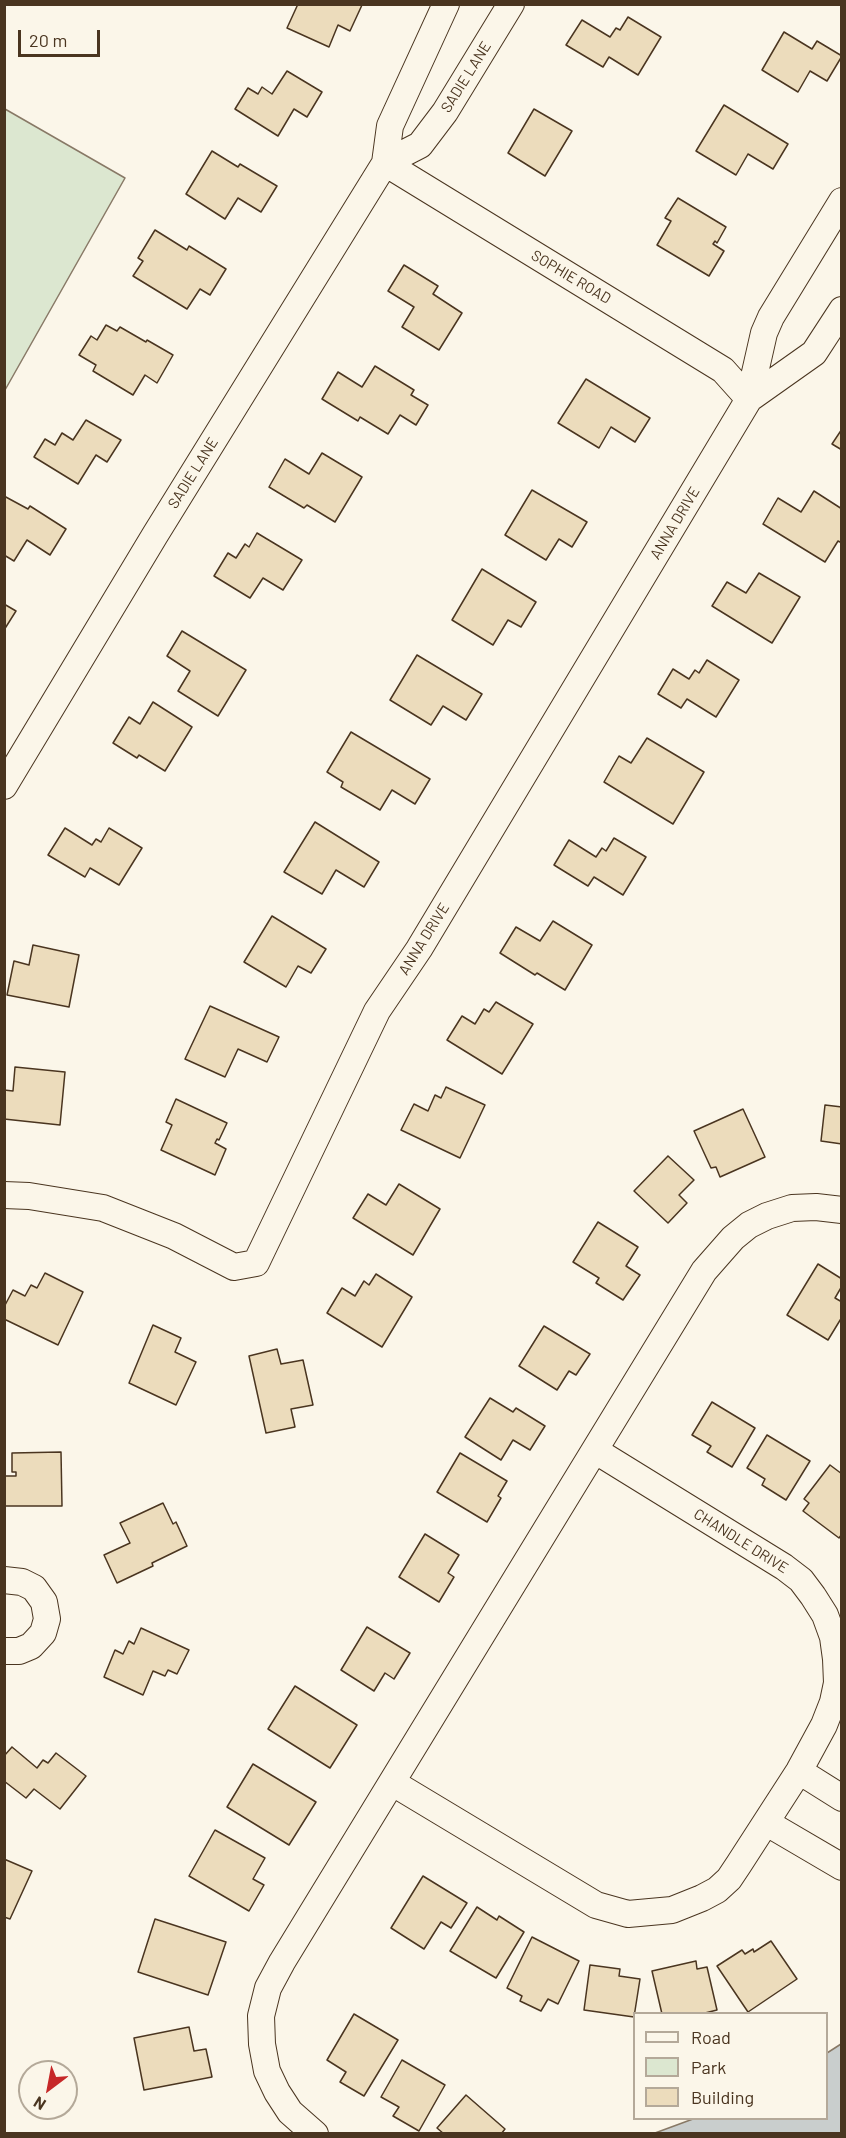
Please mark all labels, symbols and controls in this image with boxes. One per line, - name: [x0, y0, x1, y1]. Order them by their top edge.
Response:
- scale bar: [21, 18, 104, 56]
- text: 20 m: [29, 29, 67, 51]
- street label: SADIE LANE: [437, 38, 495, 116]
- street label: SOPHIE ROAD: [528, 246, 614, 308]
- street label: SADIE LANE: [164, 434, 222, 512]
- street label: ANNA DRIVE: [646, 484, 704, 562]
- street label: ANNA DRIVE: [395, 900, 453, 978]
- street label: CHANDLE DRIVE: [690, 1505, 792, 1577]
- legend: [633, 2012, 828, 2120]
- text: Road: [691, 2026, 731, 2048]
- text: Park: [691, 2056, 726, 2078]
- north arrow: [18, 2060, 78, 2120]
- text: Building: [691, 2086, 754, 2108]
- text: N: [30, 2093, 49, 2115]

